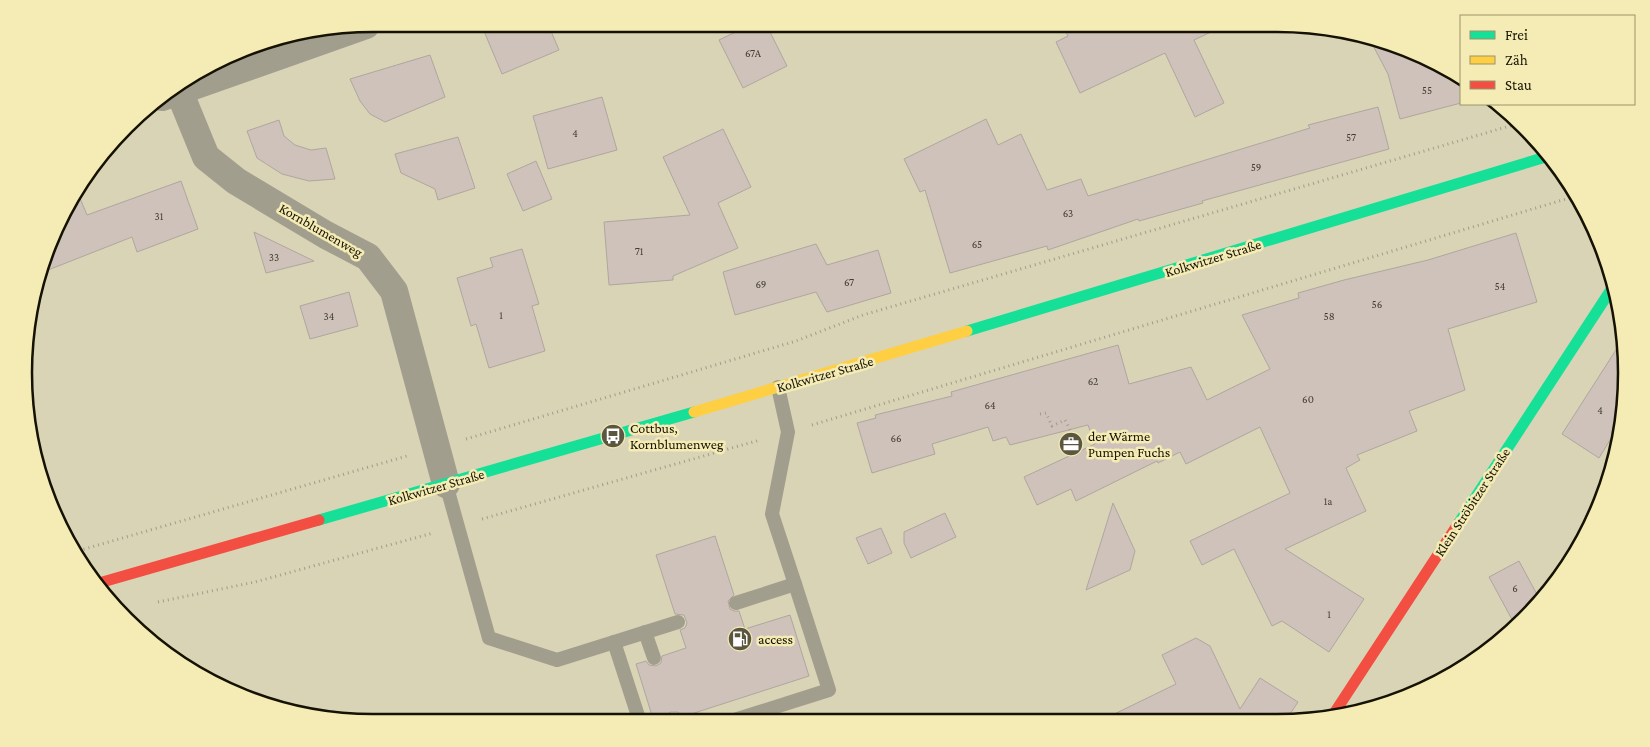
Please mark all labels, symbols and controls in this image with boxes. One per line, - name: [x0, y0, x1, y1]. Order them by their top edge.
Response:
- legend: [1460, 15, 1635, 105]
- text: Frei: [1505, 27, 1528, 43]
- house number: 67A: [745, 47, 762, 59]
- text: Zäh: [1505, 52, 1528, 68]
- text: Stau: [1505, 77, 1532, 93]
- house number: 55: [1422, 84, 1432, 96]
- house number: 4: [572, 127, 578, 139]
- house number: 57: [1346, 131, 1356, 143]
- house number: 59: [1251, 161, 1261, 173]
- street label: Kornblumenweg: [276, 200, 366, 260]
- house number: 63: [1063, 207, 1073, 219]
- house number: 31: [155, 210, 164, 222]
- street label: Kolkwitzer Straße: [1163, 236, 1263, 280]
- house number: 65: [972, 238, 982, 250]
- house number: 71: [635, 245, 644, 257]
- house number: 33: [269, 251, 279, 263]
- house number: 67: [844, 276, 854, 288]
- house number: 69: [756, 278, 766, 290]
- house number: 54: [1495, 280, 1506, 292]
- house number: 56: [1372, 298, 1382, 310]
- house number: 1: [499, 309, 503, 321]
- house number: 34: [324, 310, 335, 322]
- house number: 58: [1323, 310, 1335, 322]
- street label: Kolkwitzer Straße: [775, 353, 875, 395]
- house number: 62: [1088, 375, 1098, 387]
- house number: 60: [1302, 393, 1314, 405]
- house number: 64: [984, 399, 996, 411]
- house number: 4: [1597, 404, 1603, 416]
- place label: Cottbus, Kornblumenweg: [630, 420, 724, 452]
- bus stop icon: Cottbus, Kornblumenweg: [600, 423, 626, 449]
- place label: der Wärme Pumpen Fuchs: [1088, 428, 1170, 460]
- office icon: der Wärme Pumpen Fuchs: [1058, 431, 1084, 457]
- house number: 66: [890, 432, 902, 444]
- street label: Klein Ströbitzer Straße: [1431, 445, 1513, 559]
- street label: Kolkwitzer Straße: [386, 466, 486, 508]
- house number: 1a: [1324, 495, 1332, 507]
- house number: 6: [1512, 582, 1518, 594]
- house number: 1: [1327, 608, 1331, 620]
- fuel station icon: access: [727, 626, 753, 652]
- place label: access: [758, 631, 793, 647]

